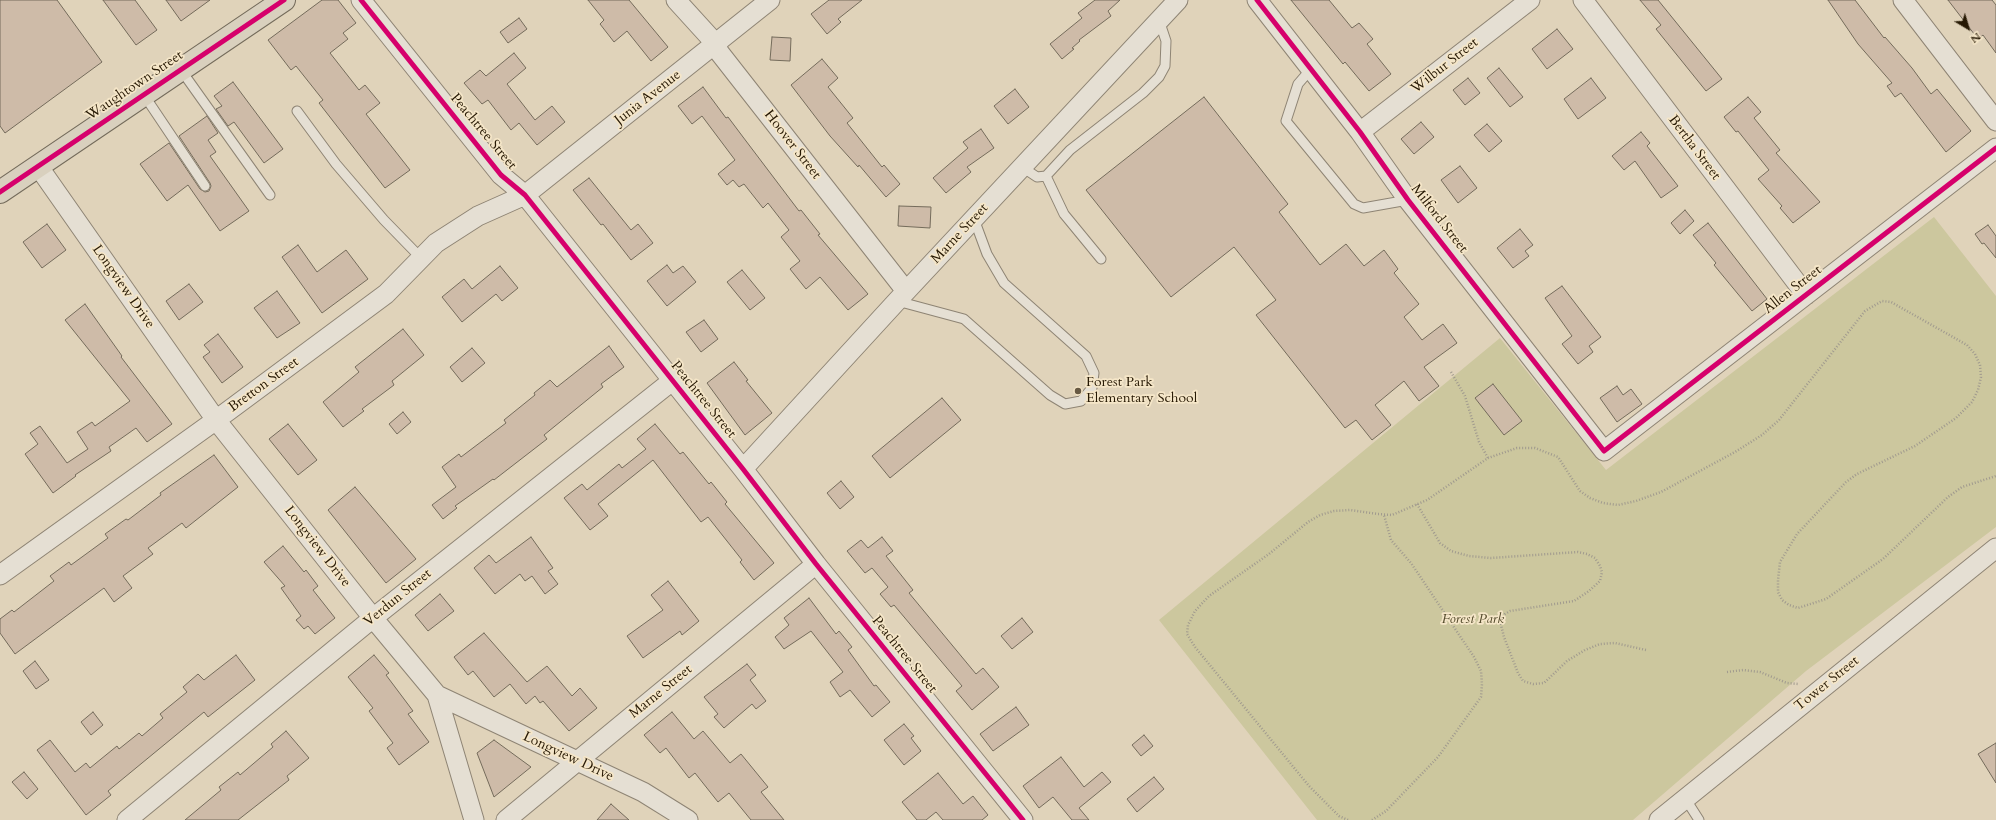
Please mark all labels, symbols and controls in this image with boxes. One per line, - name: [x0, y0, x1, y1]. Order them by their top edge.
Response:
- north arrow: [1948, 8, 1988, 48]
- text: N: [1967, 29, 1984, 47]
- street label: Wilbur Street: [1408, 35, 1482, 97]
- street label: Waughtown Street: [83, 47, 187, 125]
- street label: Junia Avenue: [611, 67, 685, 129]
- street label: Peachtree Street: [446, 90, 520, 174]
- street label: Hoover Street: [760, 107, 824, 183]
- street label: Bertha Street: [1664, 112, 1724, 184]
- street label: Milford Street: [1407, 181, 1471, 257]
- street label: Marne Street: [928, 200, 992, 268]
- street label: Longview Drive: [88, 242, 158, 332]
- street label: Allen Street: [1761, 262, 1825, 318]
- street label: Bretton Street: [226, 354, 302, 416]
- street label: Peachtree Street: [667, 358, 739, 442]
- place label: Forest Park Elementary School: [1086, 375, 1197, 408]
- marker: Forest Park Elementary School: [1073, 386, 1083, 396]
- street label: Longview Drive: [280, 503, 354, 591]
- street label: Verdun Street: [361, 566, 435, 630]
- park label: Forest Park: [1442, 612, 1504, 628]
- street label: Peachtree Street: [868, 613, 940, 697]
- street label: Tower Street: [1791, 653, 1863, 715]
- street label: Marne Street: [626, 662, 696, 722]
- street label: Longview Drive: [520, 729, 616, 785]

